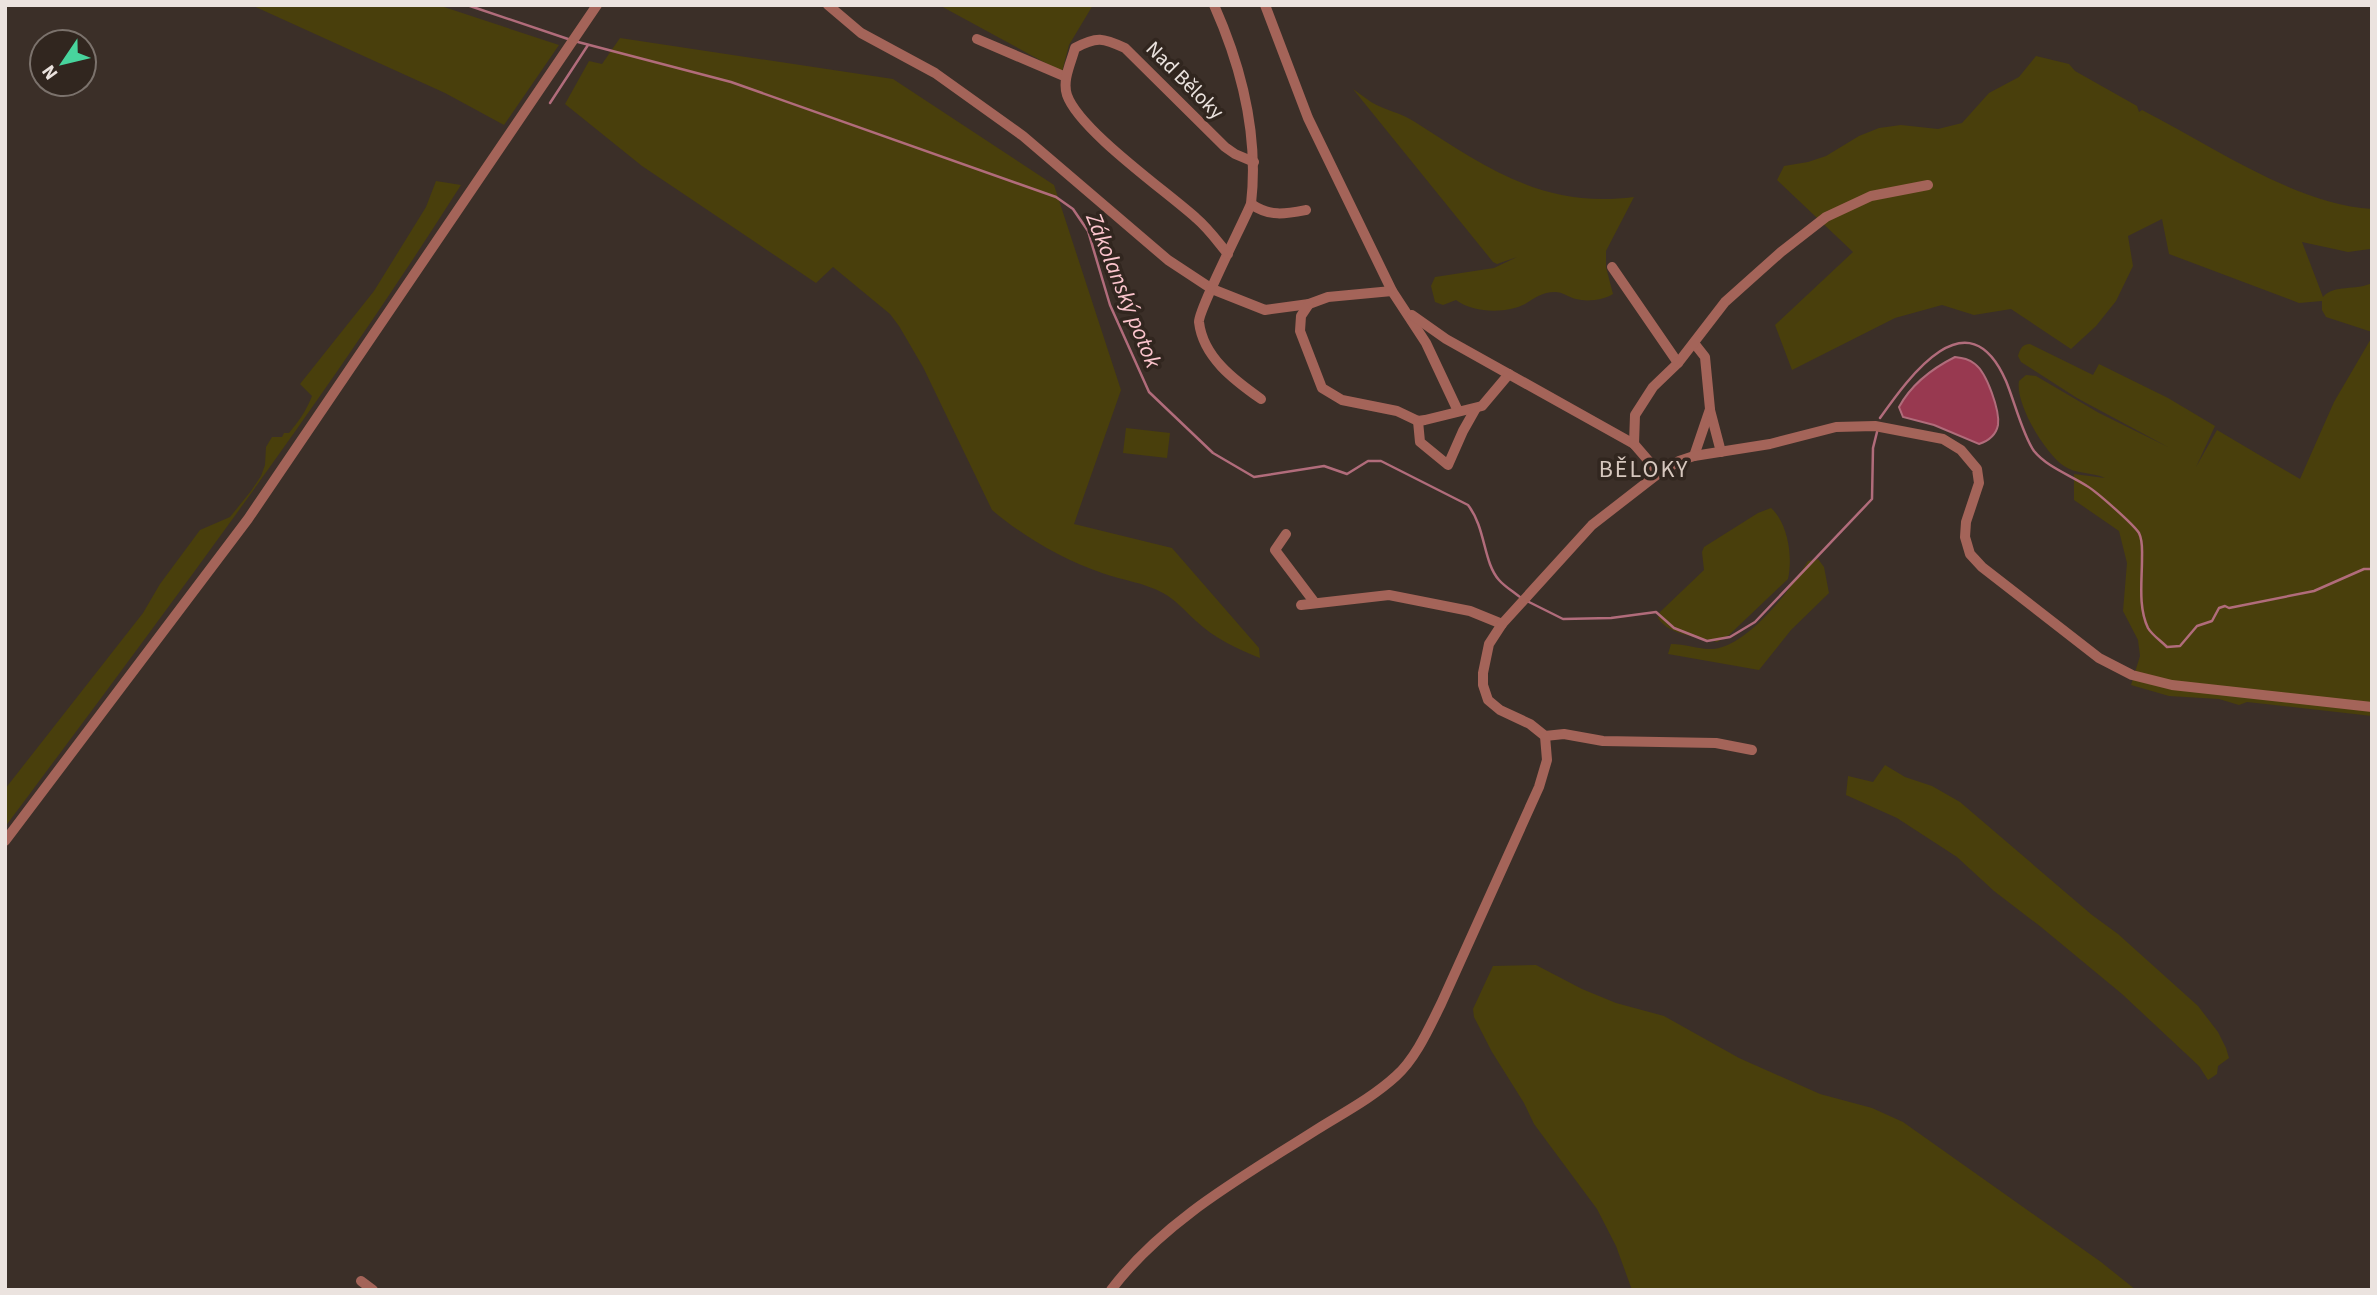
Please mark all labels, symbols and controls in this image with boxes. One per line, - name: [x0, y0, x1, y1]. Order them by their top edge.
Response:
- north arrow: [28, 28, 98, 98]
- street label: Nad Běloky: [1139, 34, 1231, 126]
- text: N: [36, 59, 65, 85]
- water label: Zákolanský potok: [1077, 206, 1170, 374]
- district label: BĚLOKY: [1599, 452, 1689, 487]

